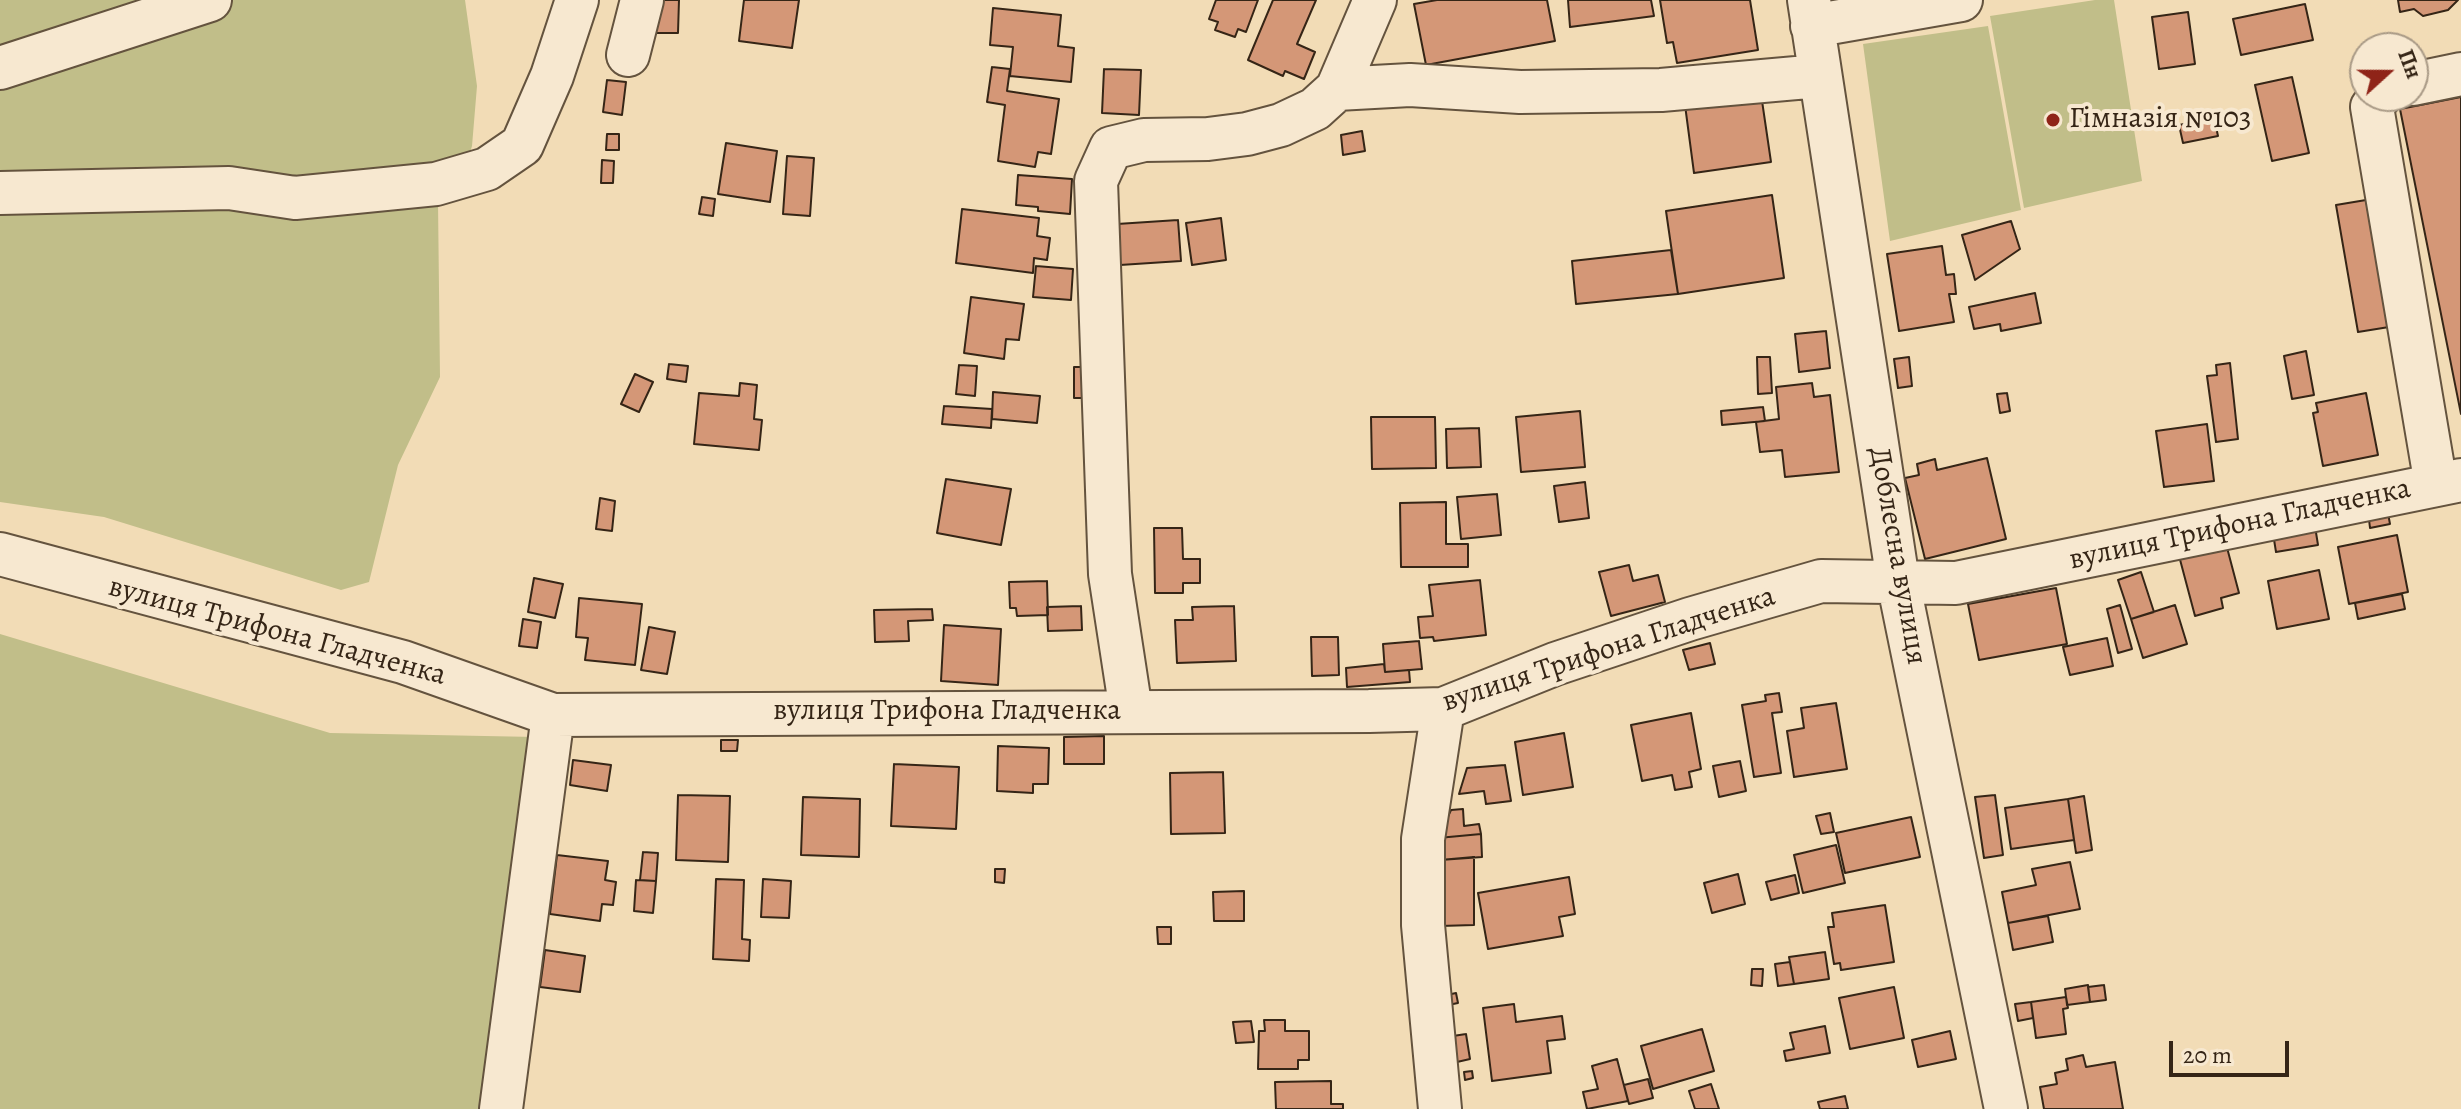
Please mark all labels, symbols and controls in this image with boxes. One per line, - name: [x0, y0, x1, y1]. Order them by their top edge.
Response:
- north arrow: [2349, 32, 2429, 112]
- text: Пн: [2390, 45, 2429, 83]
- place label: Гімназія №103: [2069, 102, 2251, 138]
- marker: Гімназія №103: [2044, 111, 2062, 129]
- street label: Доблесна вулиця: [1860, 444, 1934, 668]
- street label: вулиця Трифона Гладченка: [2066, 471, 2414, 579]
- street label: вулиця Трифона Гладченка: [104, 570, 450, 694]
- street label: вулиця Трифона Гладченка: [1438, 579, 1780, 721]
- street label: вулиця Трифона Гладченка: [773, 694, 1121, 730]
- scale bar: [2173, 1025, 2293, 1075]
- text: 20 m: [2183, 1039, 2232, 1071]

